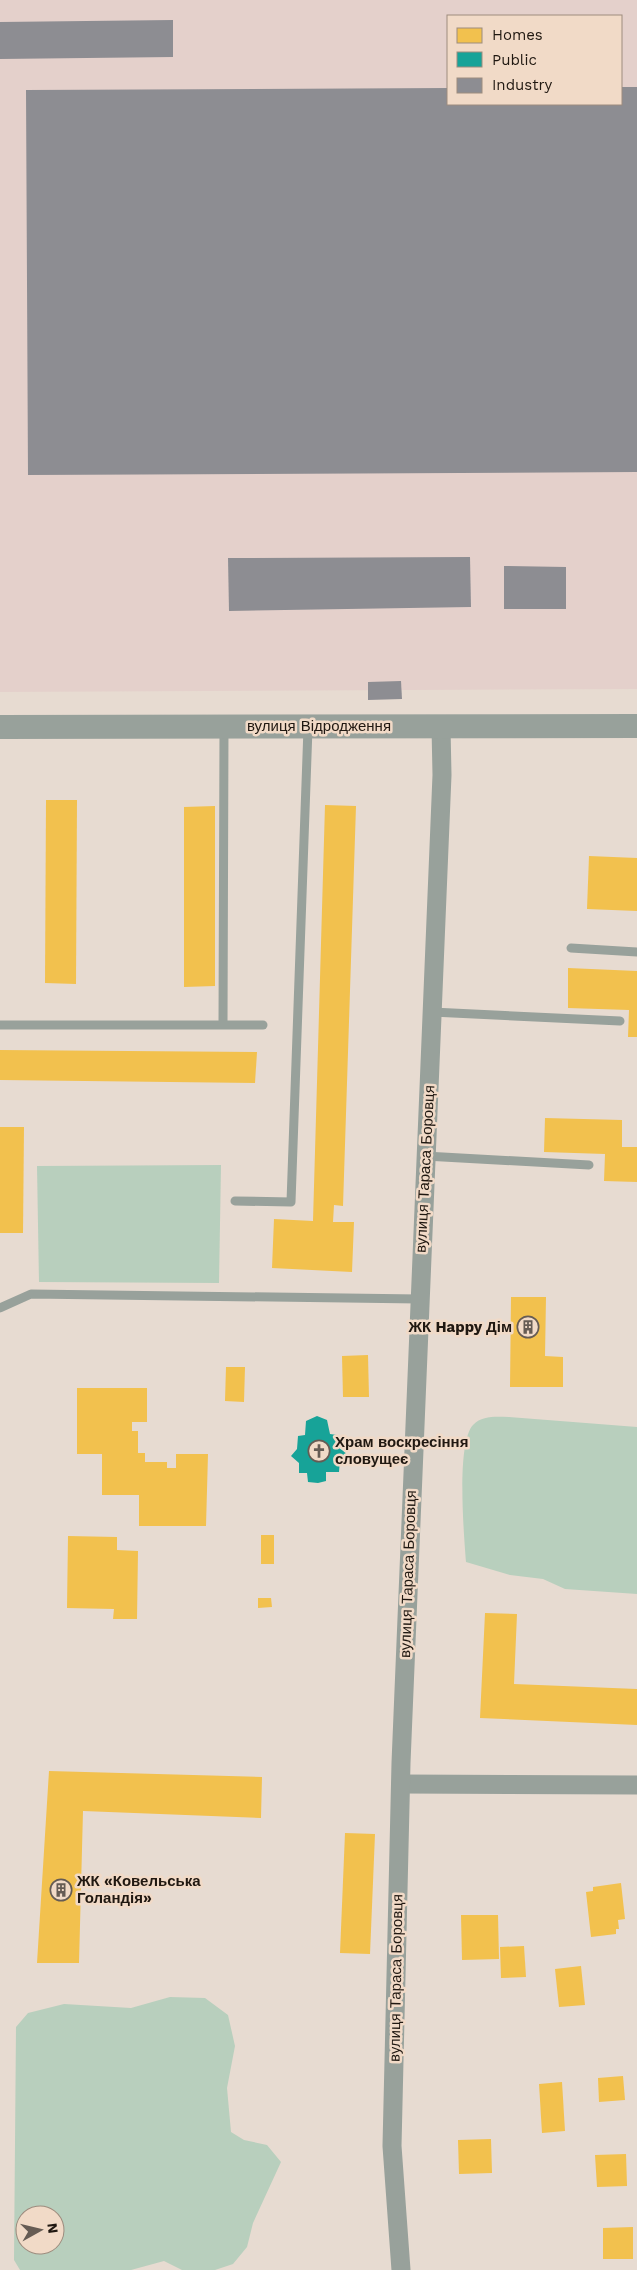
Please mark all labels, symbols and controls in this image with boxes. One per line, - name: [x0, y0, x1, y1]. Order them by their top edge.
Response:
- legend: [447, 15, 622, 105]
- text: Homes: [492, 26, 543, 44]
- text: Public: [492, 51, 537, 69]
- text: Industry: [492, 76, 553, 94]
- street label: вулиця Відродження: [247, 717, 391, 735]
- street label: вулиця Тараса Боровця: [412, 1085, 438, 1253]
- building icon: ЖК Happy Дім: [516, 1315, 540, 1339]
- place label: ЖК Happy Дім: [407, 1318, 512, 1336]
- place label: Храм воскресіння словущеє: [335, 1433, 468, 1468]
- church icon: Храм воскресіння словущеє: [307, 1439, 331, 1463]
- street label: вулиця Тараса Боровця: [396, 1490, 420, 1658]
- place label: ЖК «Ковельська Голандія»: [76, 1872, 201, 1907]
- building icon: ЖК «Ковельська Голандія»: [49, 1878, 73, 1902]
- street label: вулиця Тараса Боровця: [386, 1894, 406, 2062]
- north arrow: [15, 2205, 65, 2255]
- text: N: [44, 2222, 62, 2234]

